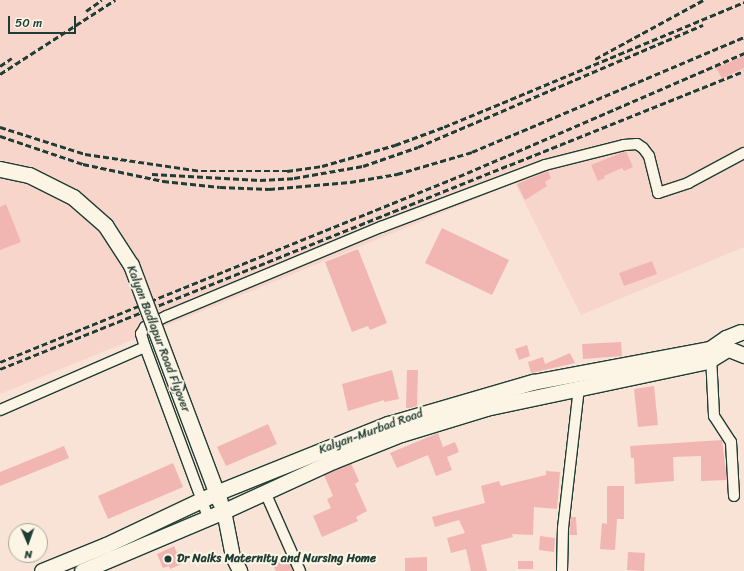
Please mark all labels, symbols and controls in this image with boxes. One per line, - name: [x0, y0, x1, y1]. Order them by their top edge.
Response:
- scale bar: [10, 8, 78, 34]
- text: 50 m: [15, 12, 42, 34]
- street label: Kalyan Badlapur Road Flyover: [123, 263, 193, 415]
- street label: Kalyan-Murbad Road: [317, 406, 425, 458]
- north arrow: [8, 523, 48, 563]
- text: N: [24, 545, 33, 564]
- place label: Dr Naiks Maternity and Nursing Home: [177, 552, 378, 566]
- marker: Dr Naiks Maternity and Nursing Home: [162, 553, 174, 565]

